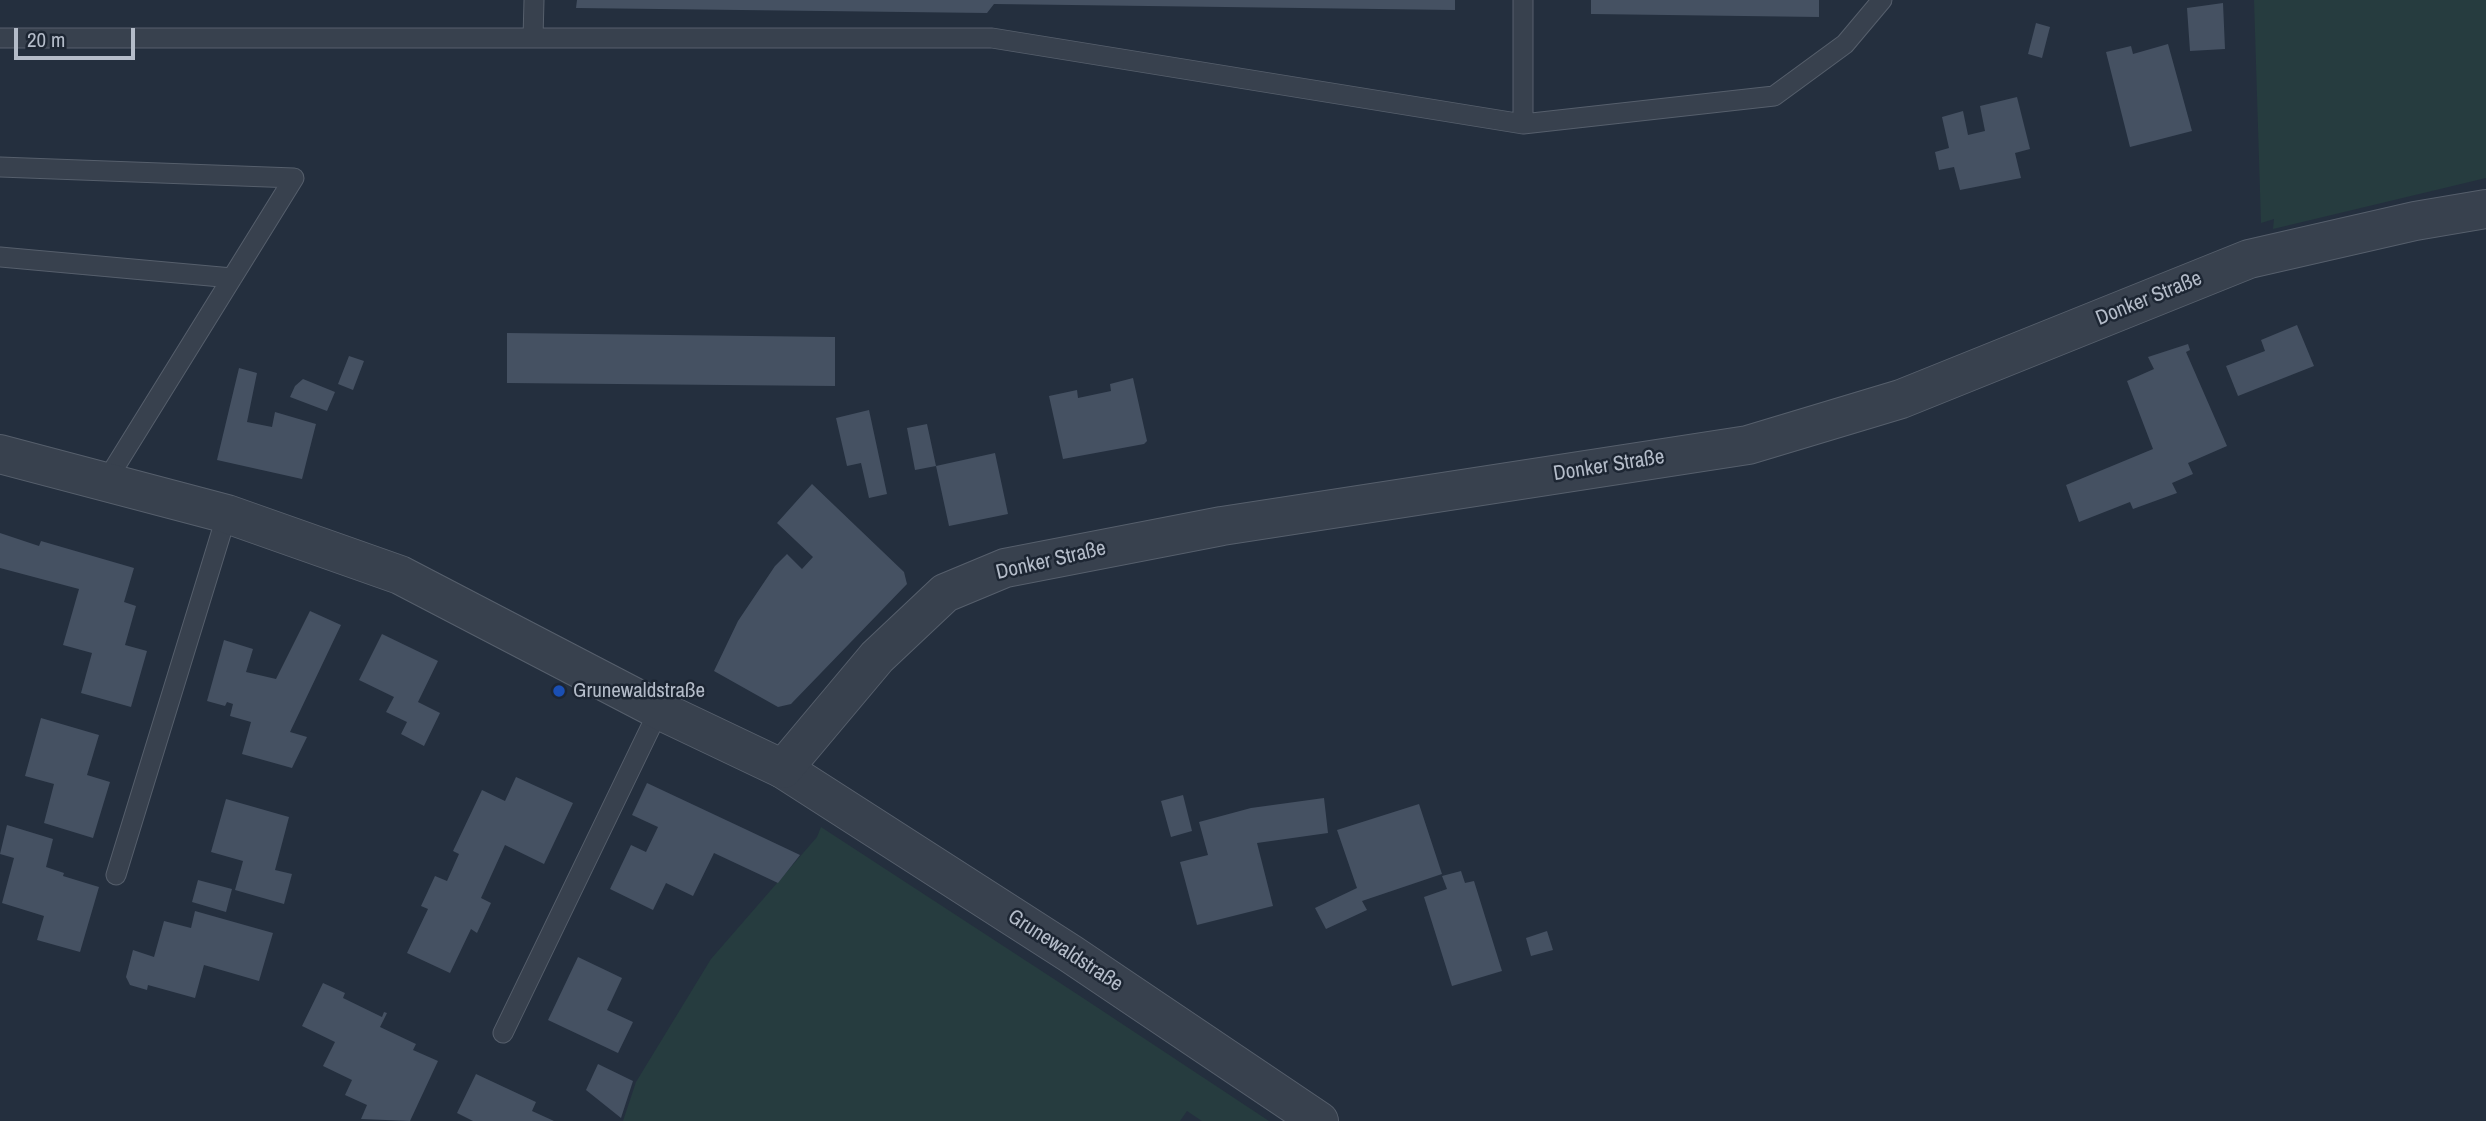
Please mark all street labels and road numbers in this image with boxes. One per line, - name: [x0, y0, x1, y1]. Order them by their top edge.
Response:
- street label: Donker Straße: [2092, 266, 2206, 332]
- street label: Donker Straße: [1552, 445, 1666, 487]
- street label: Donker Straße: [994, 536, 1108, 586]
- street label: Grunewaldstraße: [1003, 904, 1127, 998]

